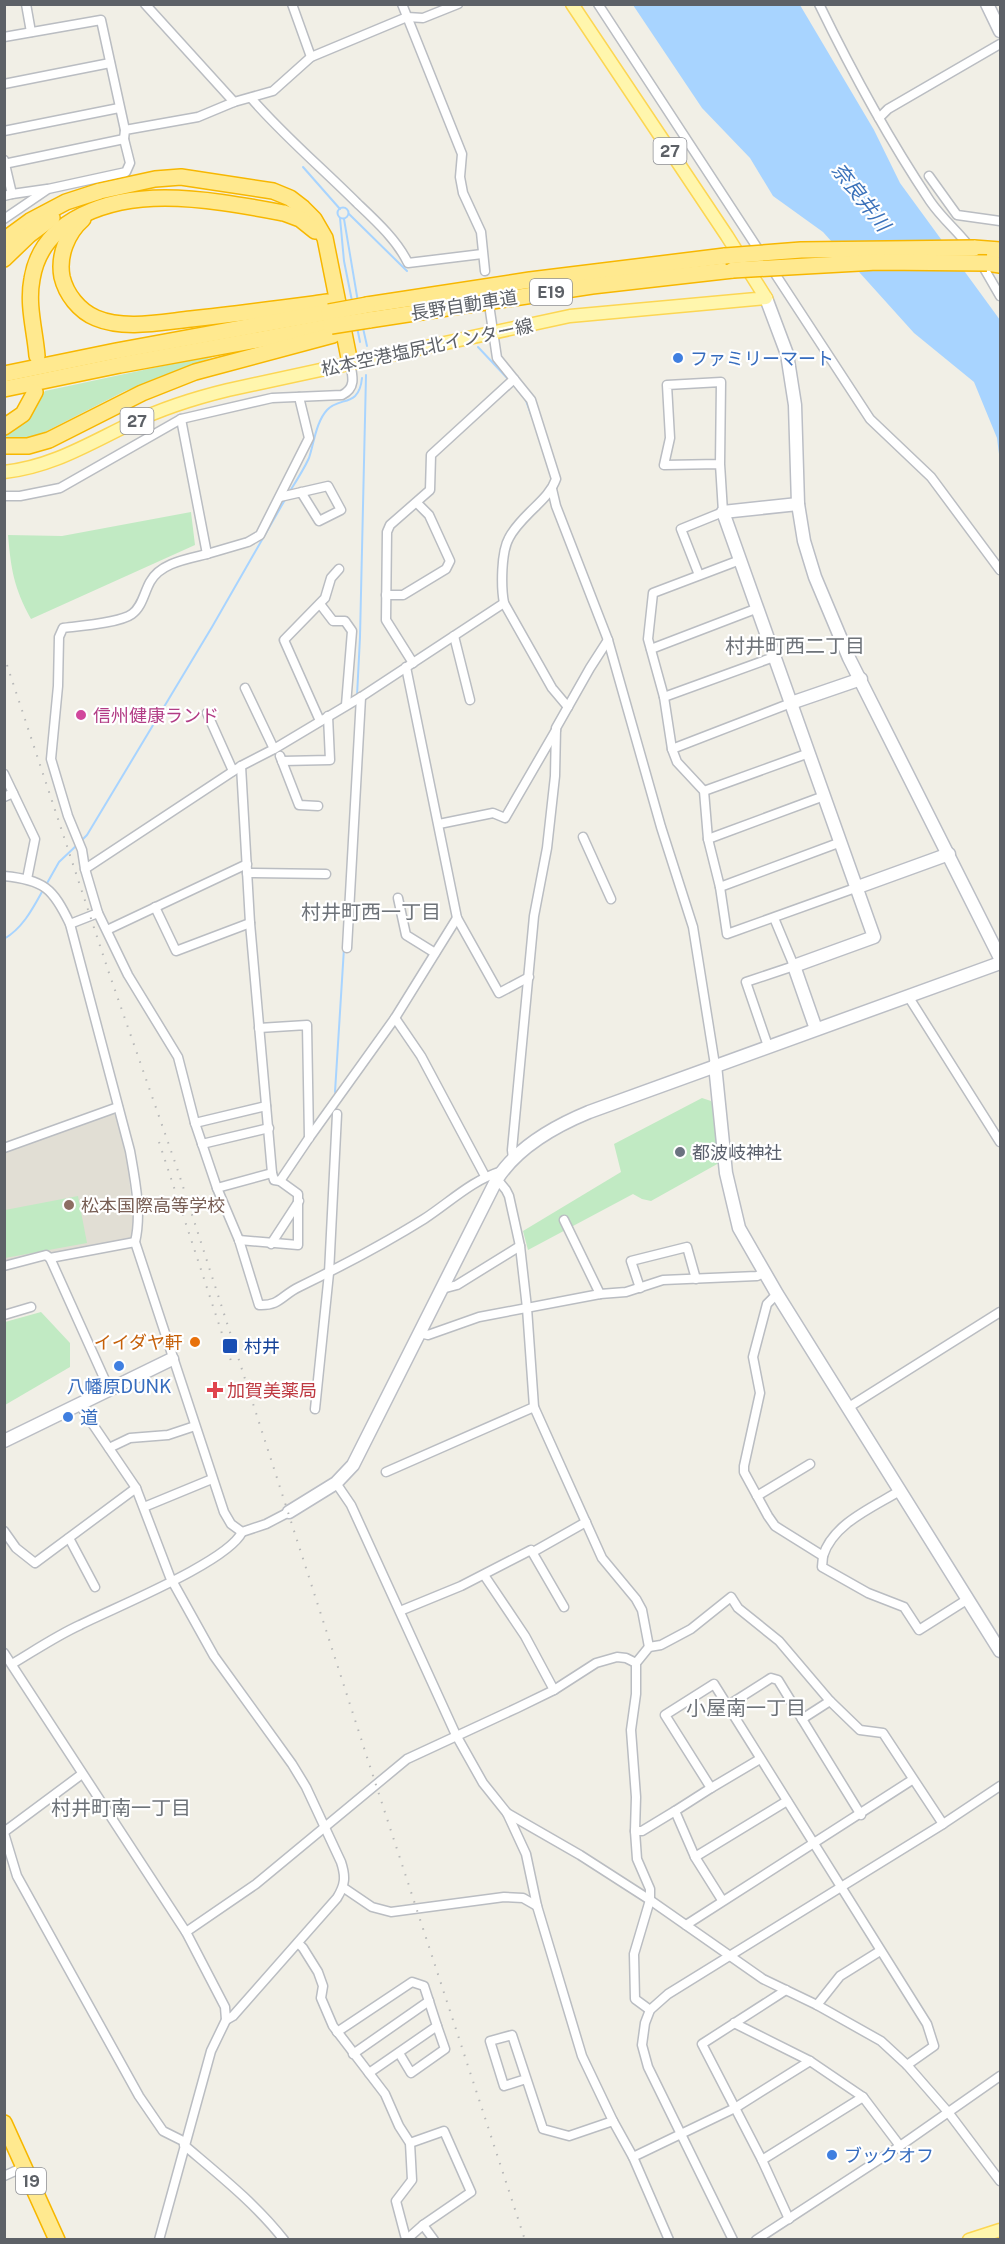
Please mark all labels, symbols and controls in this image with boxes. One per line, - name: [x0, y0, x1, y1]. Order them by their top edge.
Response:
- road number: 27: [654, 138, 686, 164]
- water label: 奈良井川: [827, 158, 896, 237]
- road number: E19: [530, 279, 572, 305]
- street label: 長野自動車道: [409, 286, 519, 324]
- street label: 松本空港塩尻北インター線: [319, 314, 535, 380]
- place label: ファミリーマート: [690, 348, 834, 369]
- marker: ファミリーマート: [671, 351, 685, 365]
- road number: 27: [120, 408, 154, 434]
- district label: 村井町西二丁目: [725, 634, 865, 658]
- place label: 信州健康ランド: [93, 705, 219, 726]
- marker: 信州健康ランド: [74, 708, 88, 722]
- district label: 村井町西一丁目: [301, 900, 441, 924]
- place label: 都波岐神社: [692, 1142, 782, 1163]
- marker: 都波岐神社: [673, 1145, 687, 1159]
- place label: 松本国際高等学校: [81, 1195, 225, 1216]
- marker: 松本国際高等学校: [62, 1198, 76, 1212]
- place label: イイダヤ軒: [94, 1332, 183, 1353]
- marker: イイダヤ軒: [188, 1335, 202, 1349]
- place label: 村井: [244, 1336, 280, 1357]
- marker: 村井: [221, 1337, 239, 1355]
- marker: 八幡原DUNK: [112, 1359, 126, 1373]
- place label: 八幡原DUNK: [67, 1376, 171, 1397]
- place label: 加賀美薬局: [227, 1380, 317, 1401]
- marker: 加賀美薬局: [208, 1383, 222, 1397]
- place label: 道: [80, 1407, 98, 1428]
- marker: 道: [61, 1410, 75, 1424]
- district label: 小屋南一丁目: [686, 1696, 806, 1720]
- district label: 村井町南一丁目: [51, 1796, 191, 1820]
- place label: ブックオフ: [844, 2145, 934, 2166]
- marker: ブックオフ: [825, 2148, 839, 2162]
- road number: 19: [16, 2168, 46, 2194]

